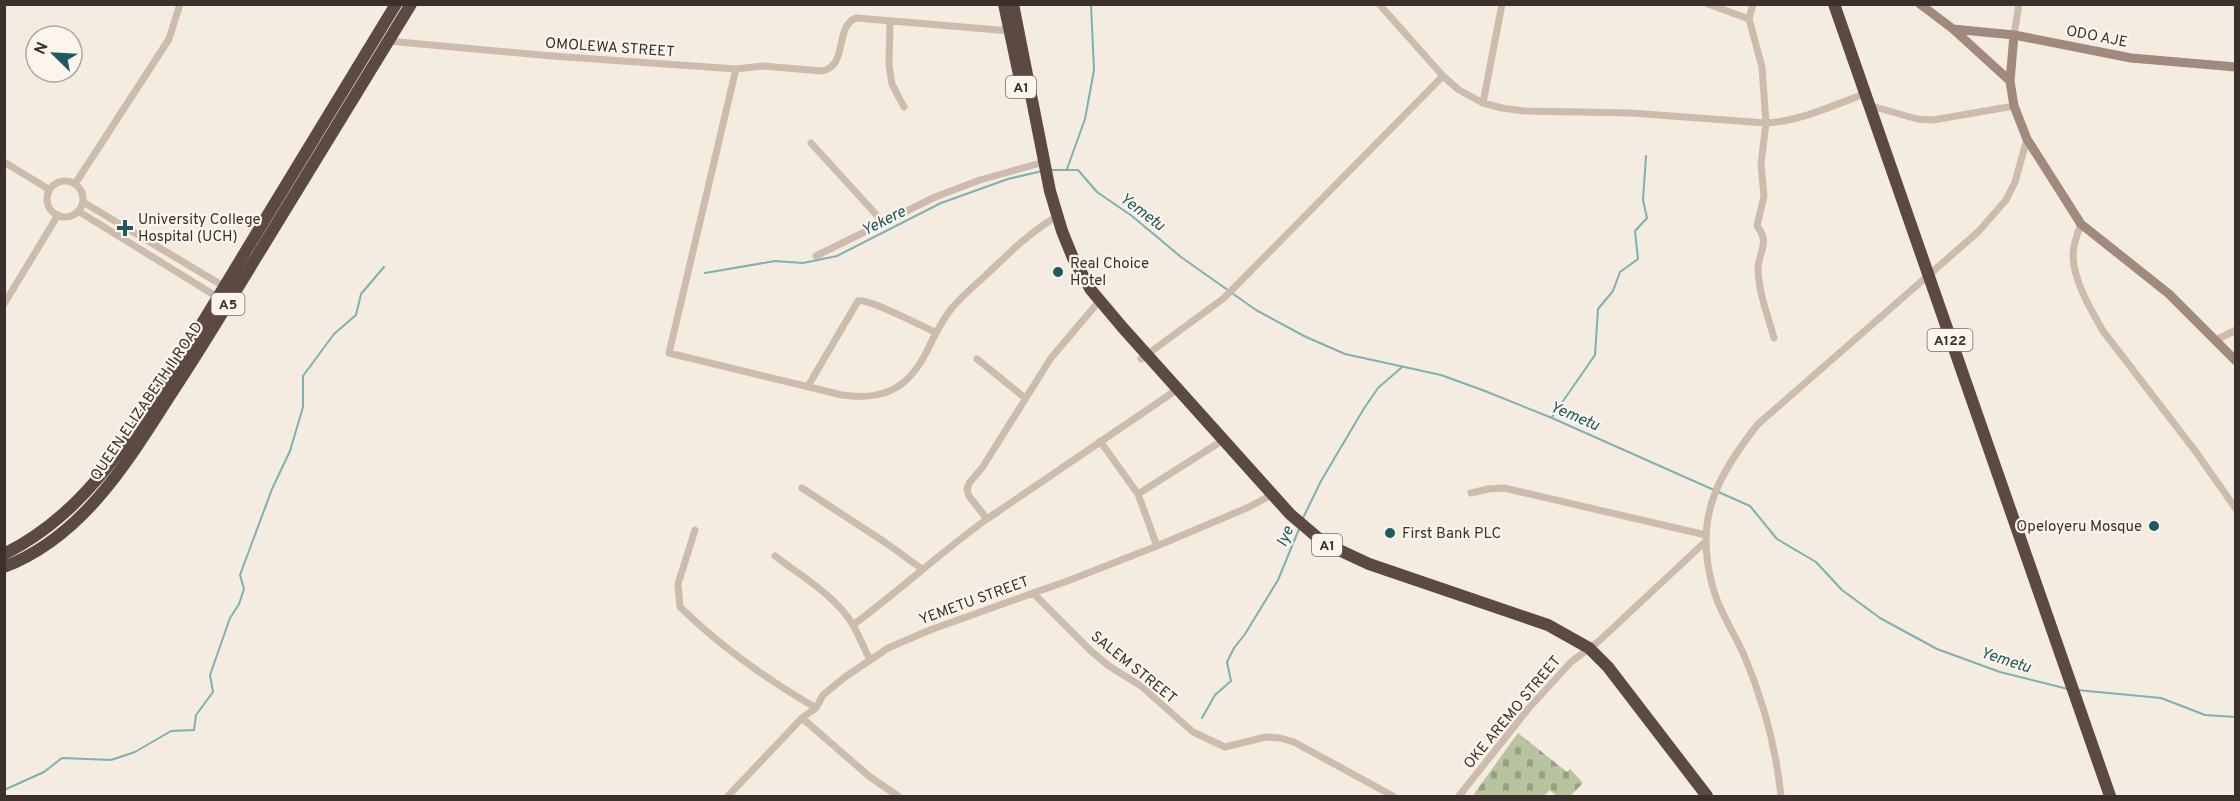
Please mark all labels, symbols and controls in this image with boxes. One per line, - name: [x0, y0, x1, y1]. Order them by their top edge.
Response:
- street label: ODO AJE: [2064, 22, 2129, 53]
- north arrow: [24, 24, 84, 84]
- street label: OMOLEWA STREET: [544, 34, 675, 63]
- text: N: [31, 39, 54, 58]
- road number: A1: [1006, 76, 1036, 98]
- water label: Yemetu: [1115, 189, 1169, 236]
- water label: Yekere: [859, 202, 910, 241]
- place label: University College Hospital (UCH): [138, 211, 261, 247]
- marker: University College Hospital (UCH): [116, 219, 134, 237]
- place label: Real Choice Hotel: [1070, 255, 1149, 291]
- marker: Real Choice Hotel: [1051, 265, 1065, 279]
- road number: A5: [212, 293, 244, 315]
- street label: QUEEN ELIZABETH II ROAD: [87, 319, 208, 485]
- road number: A122: [1928, 329, 1972, 351]
- water label: Yemetu: [1547, 398, 1602, 436]
- place label: Opeloyeru Mosque: [2016, 518, 2142, 537]
- marker: Opeloyeru Mosque: [2147, 519, 2161, 533]
- water label: Iye: [1273, 523, 1299, 550]
- place label: First Bank PLC: [1402, 525, 1501, 544]
- marker: First Bank PLC: [1383, 526, 1397, 540]
- road number: A1: [1312, 534, 1342, 556]
- street label: YEMETU STREET: [917, 573, 1032, 630]
- street label: SALEM STREET: [1086, 628, 1180, 709]
- water label: Yemetu: [1978, 643, 2033, 678]
- street label: OKE AREMO STREET: [1460, 653, 1566, 773]

